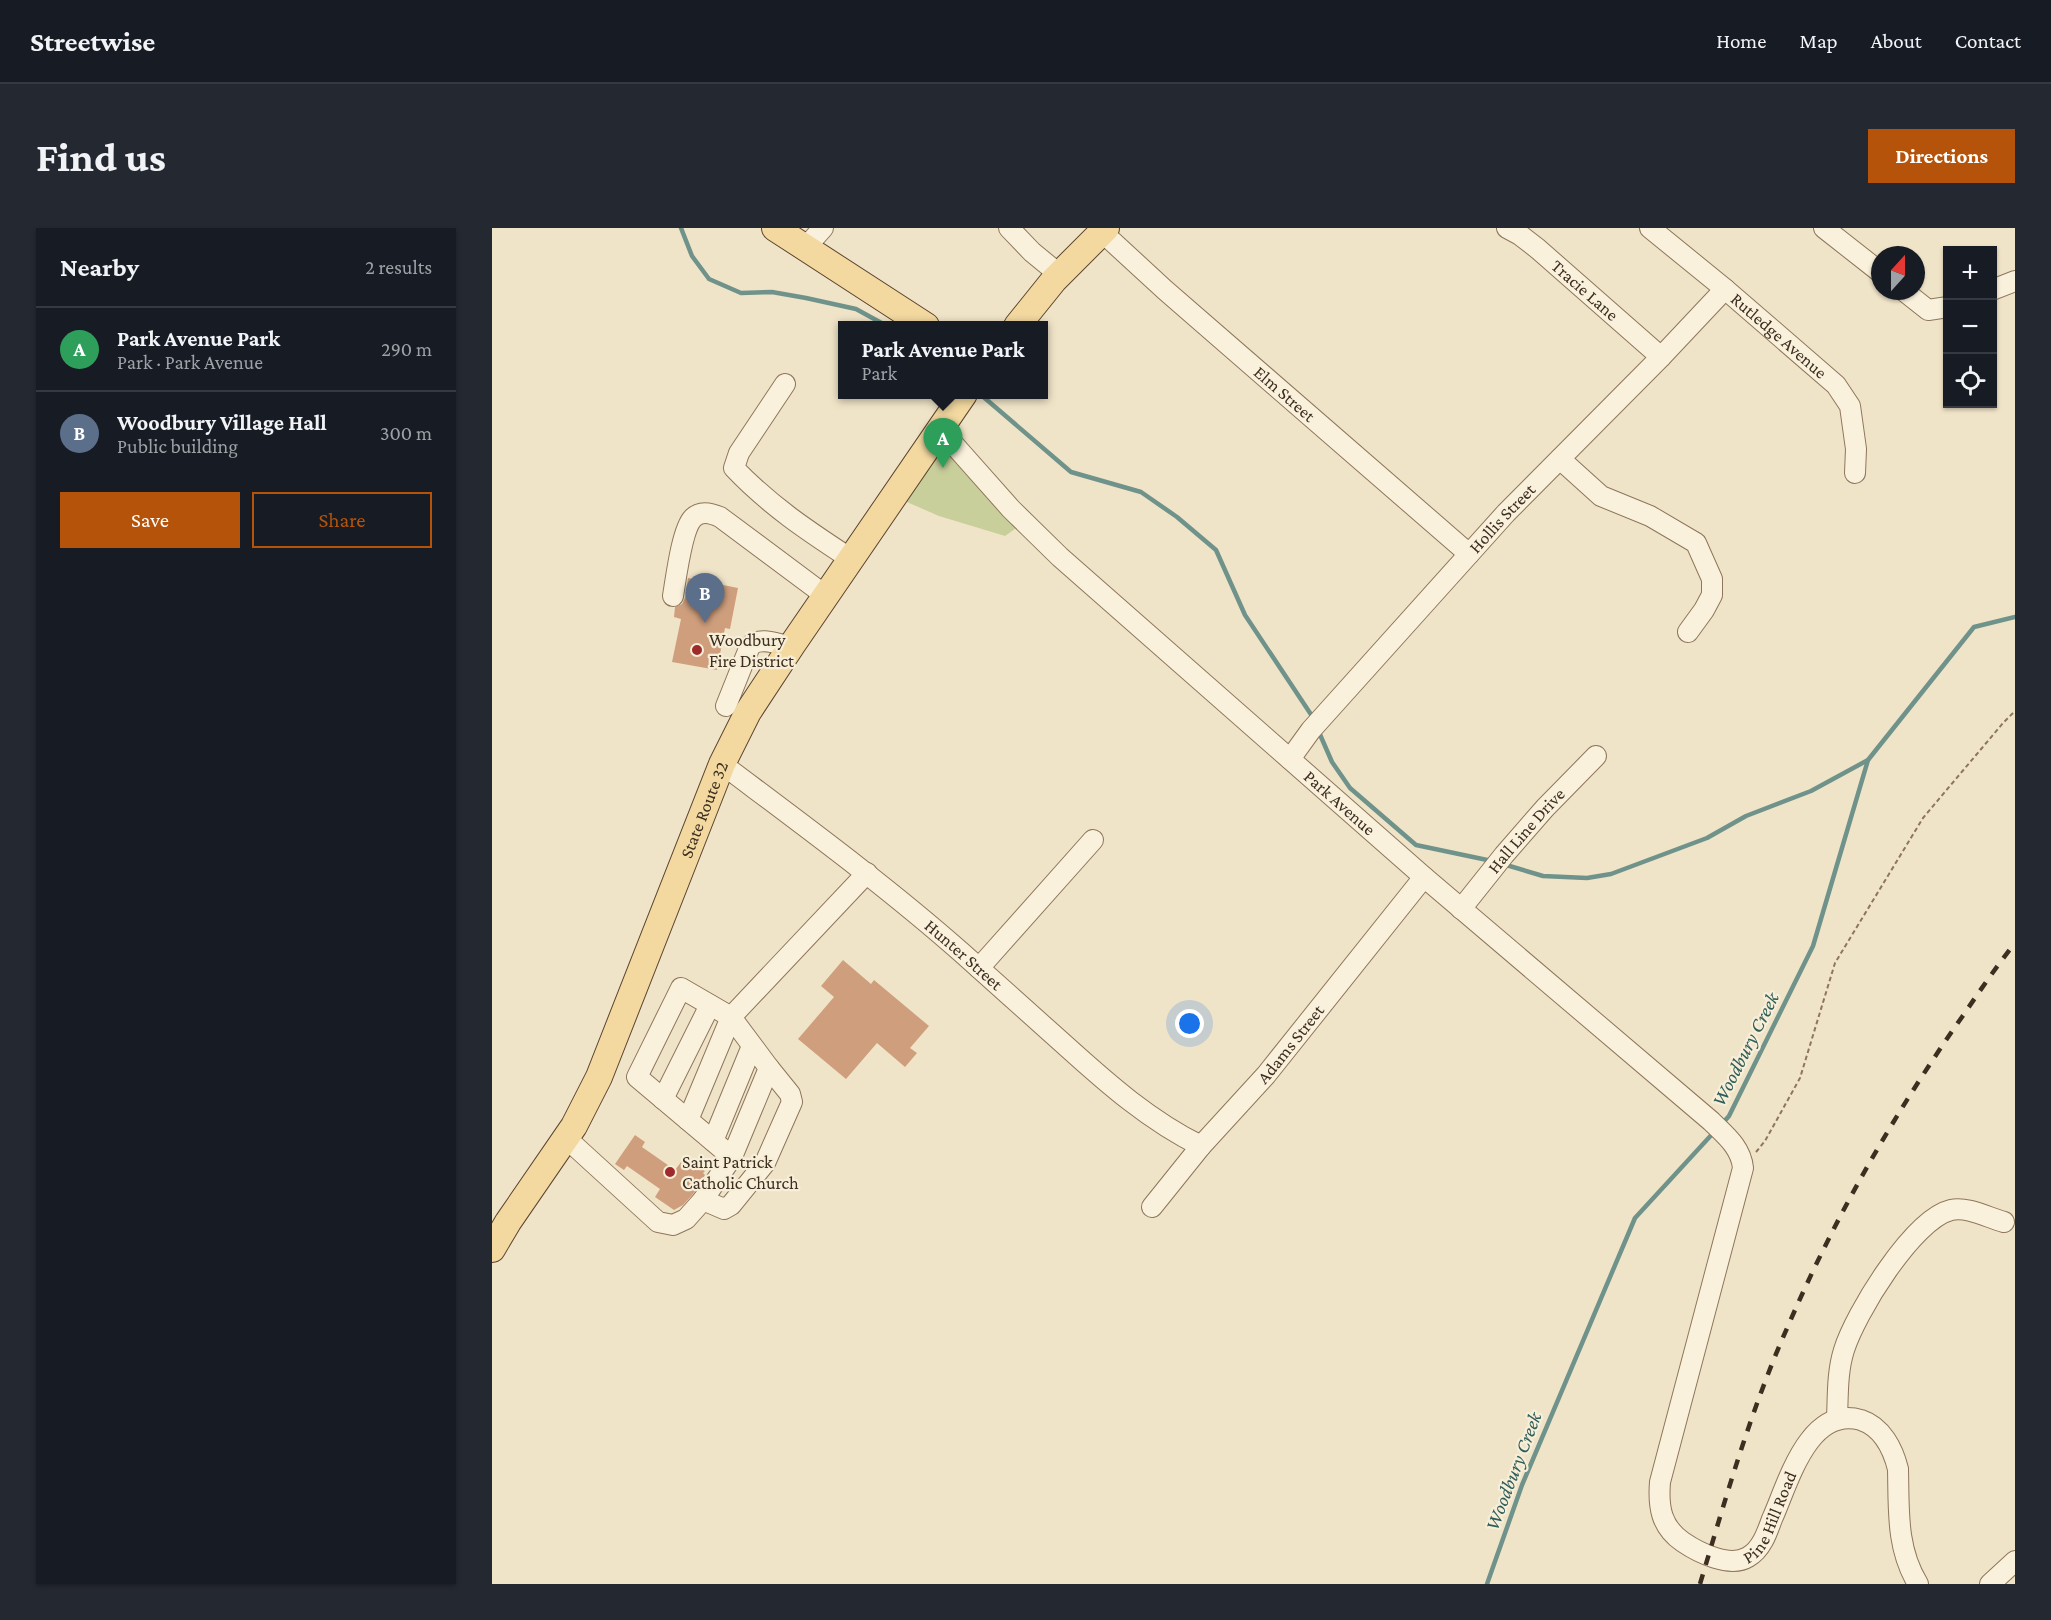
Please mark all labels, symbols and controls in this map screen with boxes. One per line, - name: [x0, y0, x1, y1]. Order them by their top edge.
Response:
- text: Streetwise: [30, 26, 155, 57]
- text: Home: [1716, 29, 1766, 53]
- text: Map: [1799, 29, 1838, 53]
- text: About: [1871, 29, 1922, 53]
- text: Contact: [1955, 29, 2021, 53]
- button: Directions: [1868, 129, 2015, 183]
- text: Find us: [36, 133, 166, 180]
- north arrow: [1871, 246, 1925, 300]
- map controls: [1943, 246, 1997, 408]
- button: +: [1943, 246, 1997, 300]
- text: Nearby: [60, 253, 139, 282]
- street label: Tracie Lane: [1547, 255, 1623, 325]
- text: 2 results: [365, 256, 432, 278]
- street label: Rutledge Avenue: [1727, 289, 1831, 383]
- button: −: [1943, 300, 1997, 354]
- popup: [838, 321, 1048, 399]
- text: Park Avenue Park: [117, 326, 280, 351]
- text: Park Avenue Park: [861, 337, 1025, 362]
- text: A: [74, 338, 85, 360]
- text: 290 m: [381, 338, 432, 360]
- text: Park · Park Avenue: [117, 351, 263, 373]
- button: locate: [1943, 354, 1997, 408]
- text: Park: [861, 362, 897, 384]
- street label: Elm Street: [1250, 362, 1320, 427]
- text: Woodbury Village Hall: [117, 410, 327, 435]
- pin: A: [924, 418, 962, 468]
- text: B: [74, 422, 85, 444]
- text: 300 m: [380, 422, 432, 444]
- text: Public building: [117, 435, 238, 457]
- street label: Hollis Street: [1465, 479, 1540, 557]
- button: Save: [60, 492, 240, 548]
- button: Share: [252, 492, 432, 548]
- pin: B: [686, 574, 724, 623]
- place label: Woodbury Fire District: [709, 630, 795, 671]
- marker: Woodbury Fire District: [690, 643, 704, 657]
- street label: State Route 32: [676, 759, 732, 861]
- street label: Park Avenue: [1300, 766, 1380, 840]
- street label: Hall Line Drive: [1483, 784, 1569, 877]
- street label: Hunter Street: [921, 915, 1007, 995]
- water label: Woodbury Creek: [1707, 987, 1785, 1110]
- street label: Adams Street: [1253, 1000, 1329, 1088]
- your location: [1175, 1009, 1204, 1038]
- place label: Saint Patrick Catholic Church: [682, 1152, 799, 1193]
- marker: Saint Patrick Catholic Church: [663, 1165, 677, 1179]
- water label: Woodbury Creek: [1480, 1408, 1547, 1533]
- street label: Pine Hill Road: [1740, 1468, 1801, 1568]

